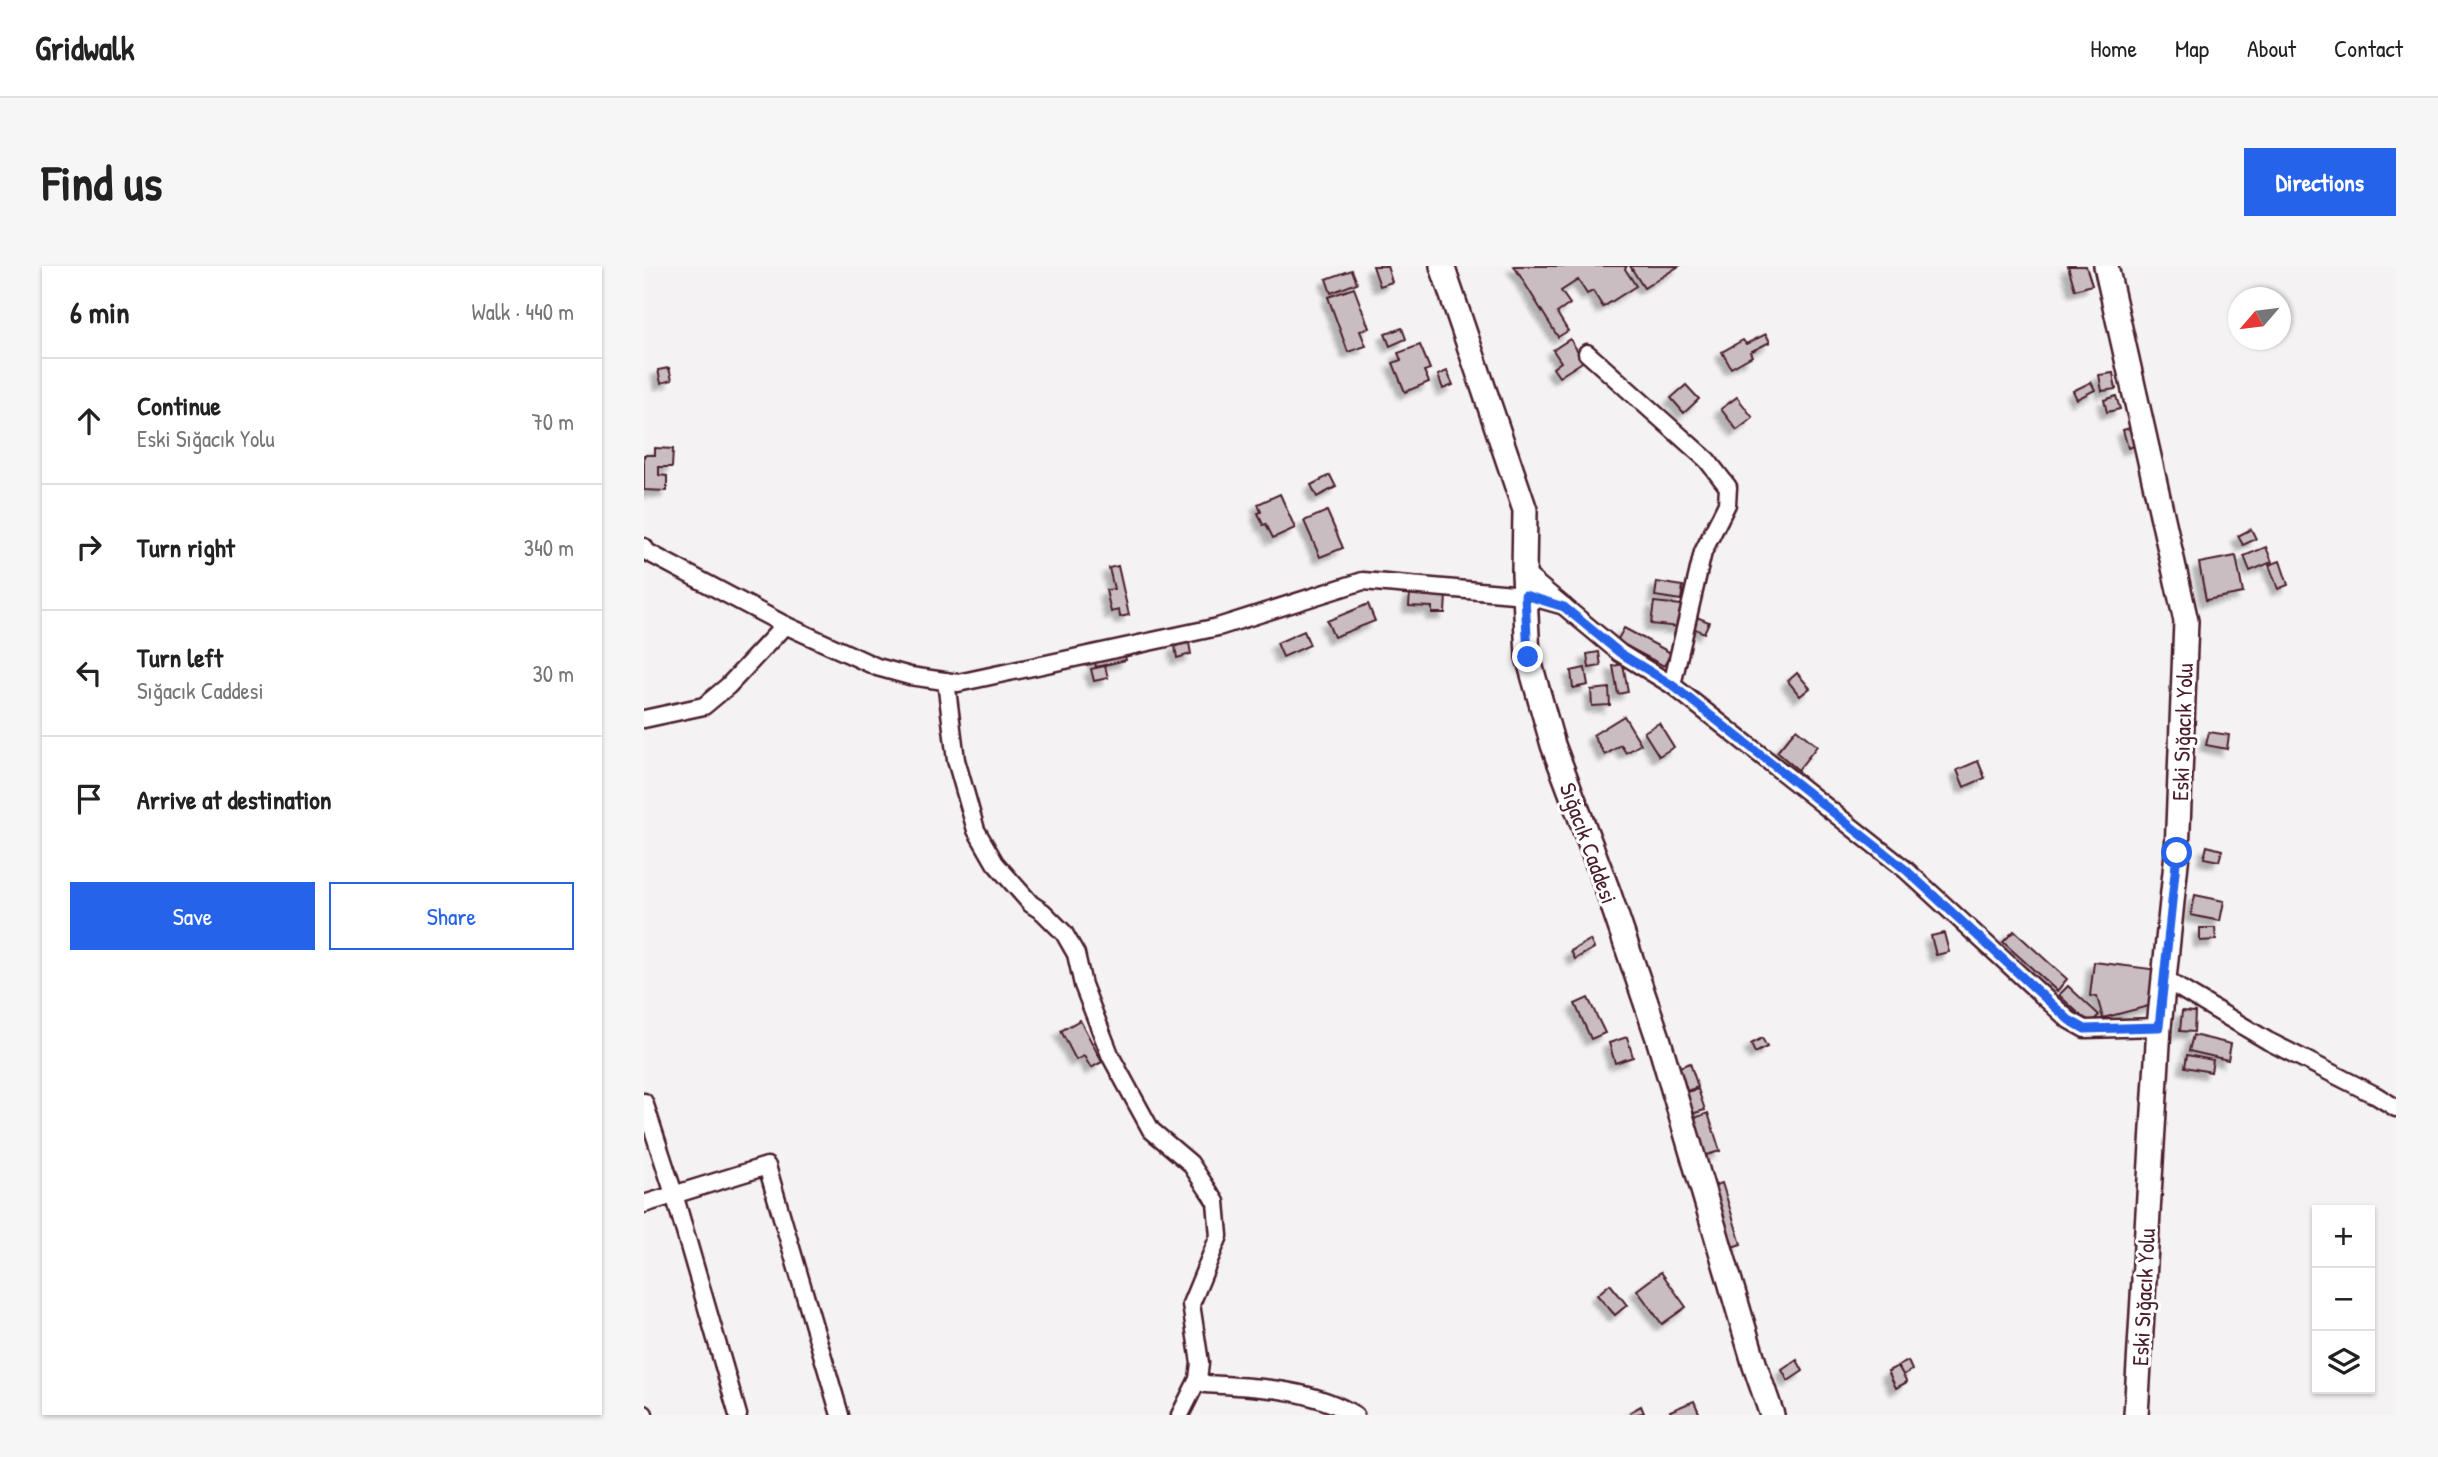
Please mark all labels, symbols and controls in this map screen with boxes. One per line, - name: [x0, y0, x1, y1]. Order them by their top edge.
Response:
- text: Gridwalk: [35, 26, 135, 70]
- text: Home: [2090, 32, 2137, 64]
- text: Map: [2175, 32, 2209, 64]
- text: About: [2247, 32, 2296, 64]
- text: Contact: [2334, 32, 2403, 64]
- button: Directions: [2244, 148, 2396, 216]
- text: Find us: [42, 149, 162, 215]
- north arrow: [2228, 287, 2291, 350]
- text: 6 min: [70, 292, 130, 332]
- text: Walk · 440 m: [471, 296, 574, 327]
- text: Continue: [137, 388, 221, 423]
- icon: ahead: [70, 402, 108, 440]
- text: 70 m: [531, 406, 574, 437]
- text: Eski Sığacık Yolu: [137, 423, 275, 454]
- icon: right: [70, 528, 108, 566]
- text: Turn right: [137, 530, 235, 565]
- text: 340 m: [524, 532, 574, 563]
- text: Turn left: [137, 640, 223, 675]
- route end: [1512, 641, 1543, 672]
- icon: left: [70, 654, 108, 692]
- text: 30 m: [532, 658, 574, 689]
- street label: Eski Sığacık Yolu: [2164, 663, 2200, 801]
- text: Sığacık Caddesi: [137, 675, 264, 706]
- street label: Sığacık Caddesi: [1553, 778, 1625, 908]
- icon: arrive: [70, 780, 108, 818]
- text: Arrive at destination: [137, 782, 332, 817]
- route start: [2161, 837, 2192, 868]
- button: Save: [70, 882, 315, 950]
- button: Share: [329, 882, 574, 950]
- map controls: [2312, 1205, 2375, 1394]
- button: +: [2312, 1205, 2375, 1268]
- street label: Eski Sığacık Yolu: [2124, 1227, 2162, 1367]
- button: −: [2312, 1268, 2375, 1331]
- button: layers: [2312, 1331, 2375, 1394]

